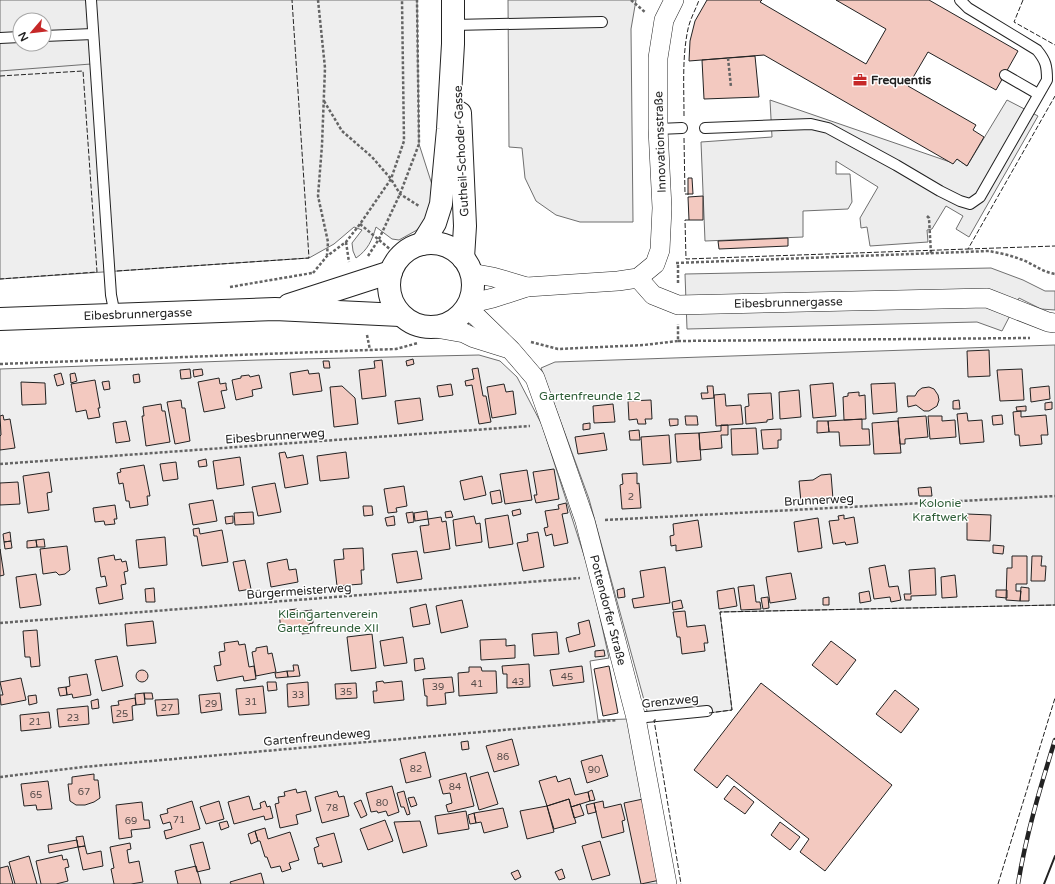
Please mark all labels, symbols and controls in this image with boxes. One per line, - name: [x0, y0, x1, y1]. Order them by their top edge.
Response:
- north arrow: [12, 12, 52, 52]
- text: N: [16, 30, 31, 43]
- office icon: Frequentis: [852, 72, 868, 88]
- place label: Frequentis: [871, 73, 932, 88]
- street label: Gutheil-Schoder-Gasse: [451, 85, 471, 217]
- street label: Innovationsstraße: [651, 91, 669, 193]
- street label: Eibesbrunnergasse: [734, 294, 843, 311]
- street label: Eibesbrunnergasse: [83, 305, 193, 323]
- park label: Gartenfreunde 12: [539, 389, 641, 403]
- street label: Eibesbrunnerweg: [225, 426, 325, 446]
- house number: 2: [628, 491, 634, 503]
- street label: Brunnerweg: [784, 491, 854, 509]
- park label: Kolonie Kraftwerk: [912, 496, 968, 524]
- street label: Pottendorfer Straße: [587, 553, 629, 667]
- street label: Bürgermeisterweg: [246, 580, 352, 602]
- park label: Kleingartenverein Gartenfreunde XII: [277, 607, 379, 635]
- house number: 45: [561, 671, 573, 683]
- house number: 43: [512, 676, 524, 688]
- house number: 41: [471, 678, 483, 690]
- house number: 39: [432, 681, 444, 693]
- house number: 35: [340, 686, 352, 698]
- house number: 33: [292, 689, 304, 701]
- street label: Grenzweg: [641, 691, 699, 711]
- house number: 31: [245, 696, 257, 708]
- house number: 29: [205, 698, 217, 710]
- house number: 27: [161, 702, 173, 714]
- house number: 25: [116, 708, 128, 720]
- house number: 23: [67, 712, 79, 724]
- house number: 21: [29, 716, 41, 728]
- street label: Gartenfreundeweg: [263, 725, 371, 749]
- house number: 86: [497, 751, 509, 763]
- house number: 82: [410, 763, 422, 775]
- house number: 90: [588, 764, 600, 776]
- house number: 84: [449, 781, 461, 793]
- house number: 67: [78, 786, 90, 798]
- house number: 65: [30, 789, 42, 801]
- house number: 80: [376, 797, 388, 809]
- house number: 78: [326, 802, 338, 814]
- house number: 71: [173, 814, 185, 826]
- house number: 69: [125, 815, 137, 827]

